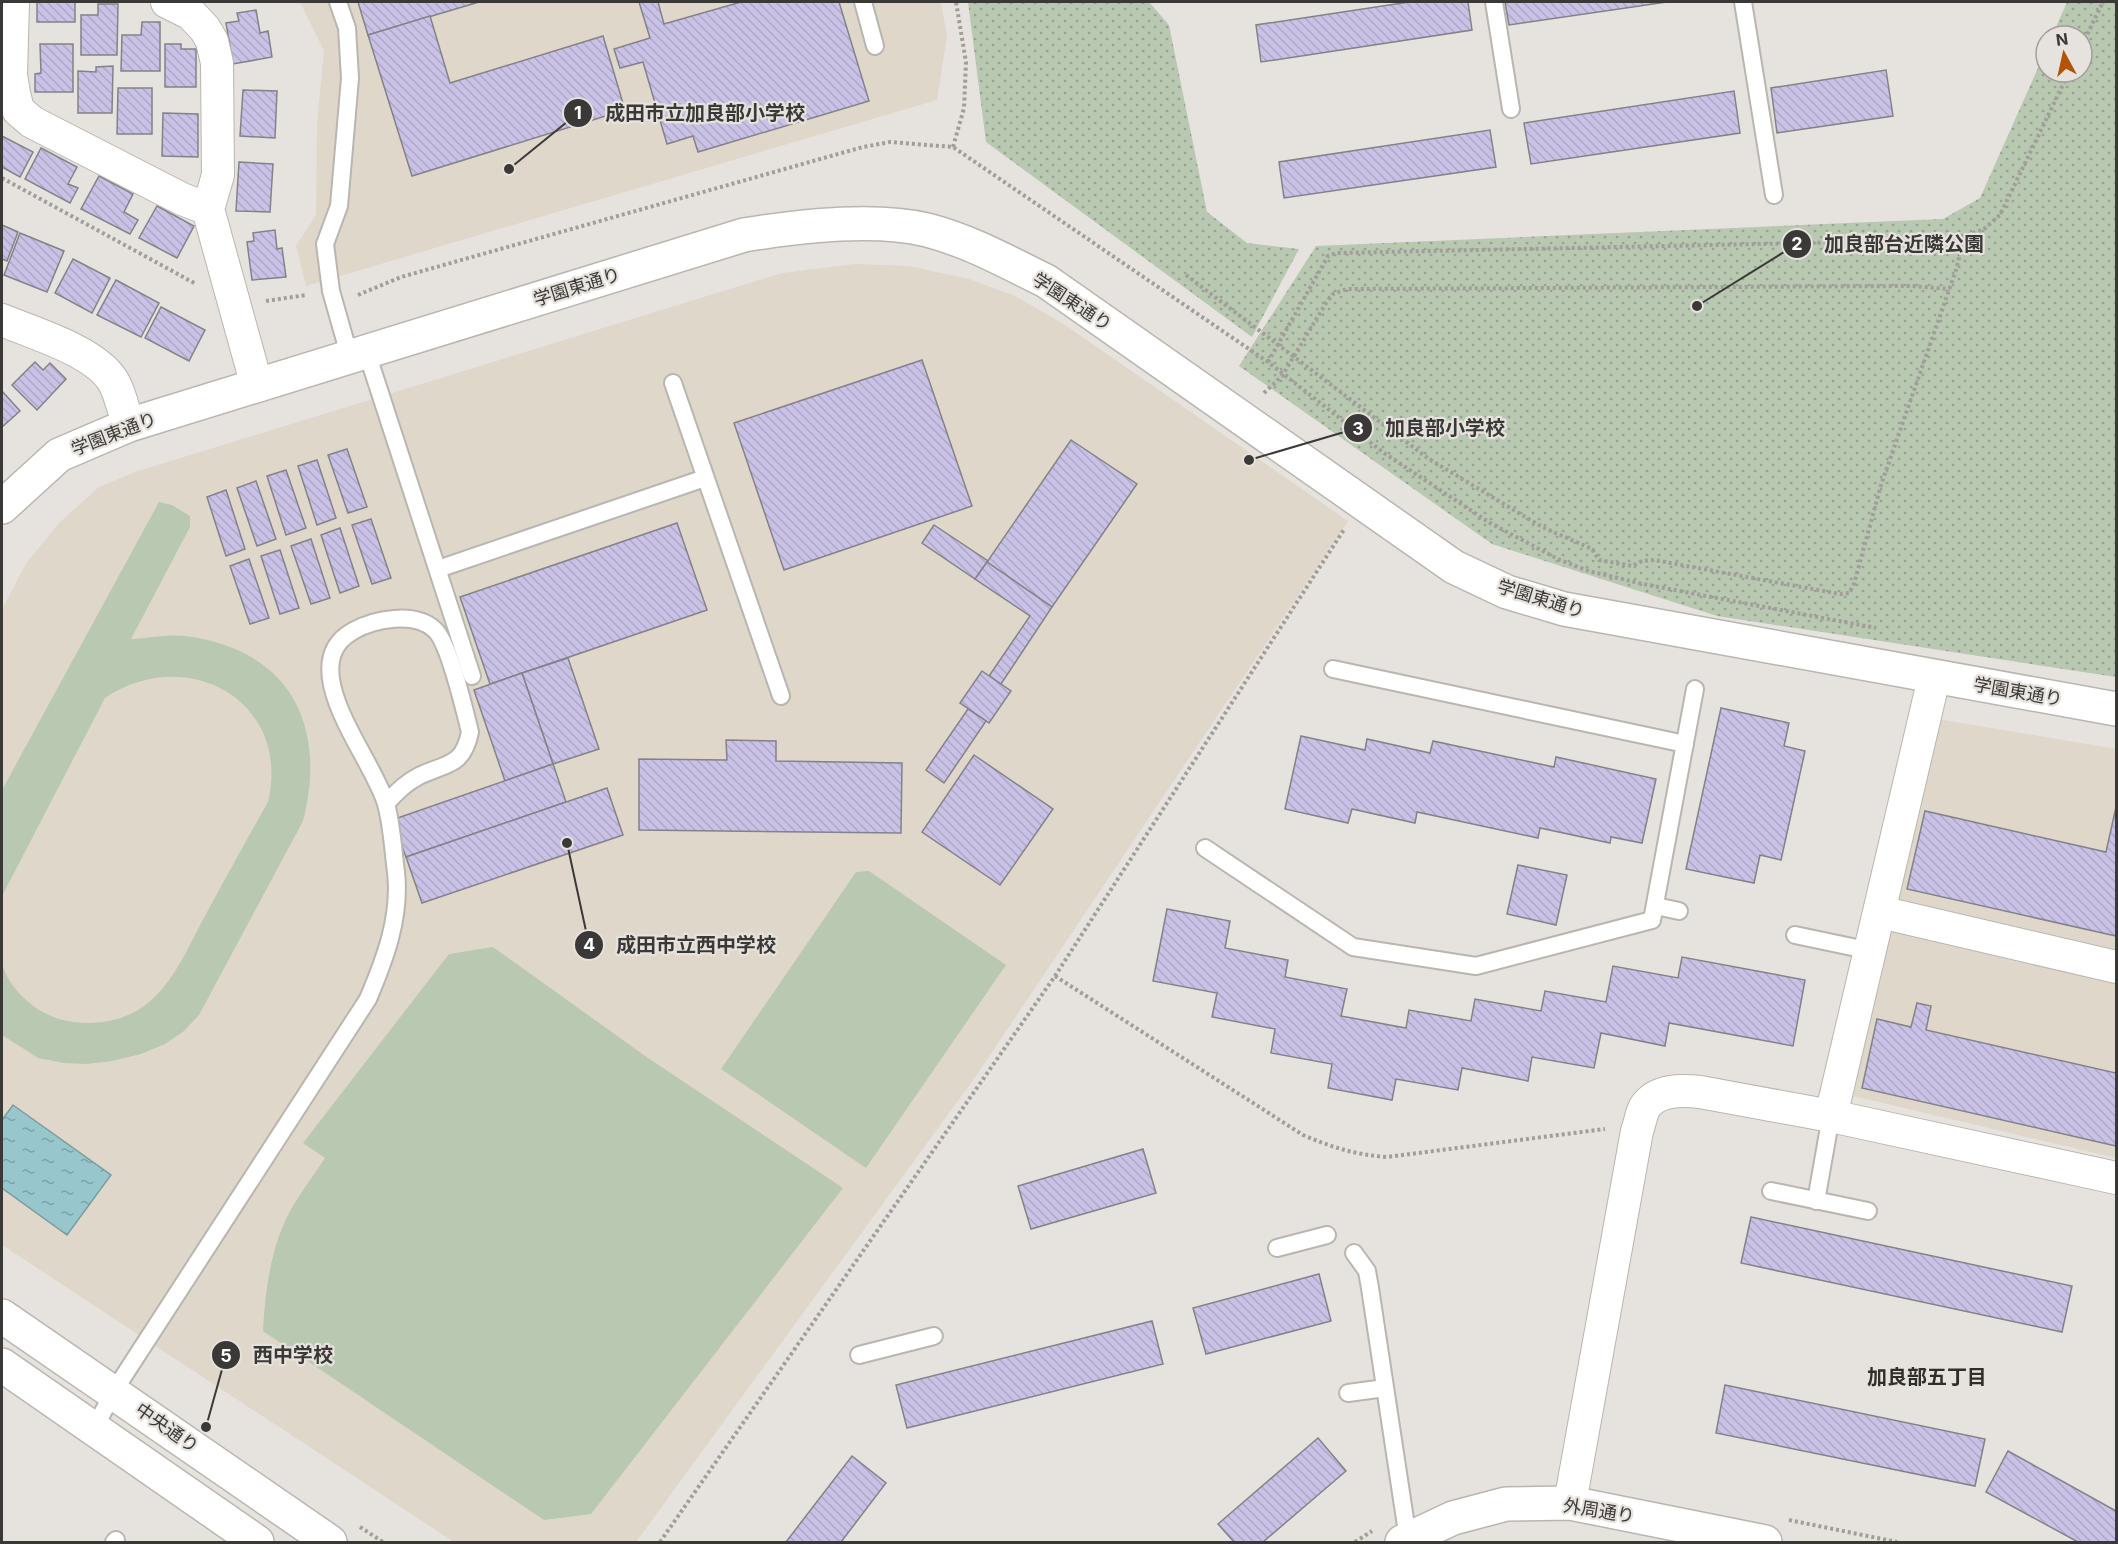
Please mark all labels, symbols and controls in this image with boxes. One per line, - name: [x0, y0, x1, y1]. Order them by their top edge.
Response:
- north arrow: [2034, 24, 2094, 84]
- text: N: [2054, 28, 2069, 50]
- callout: 成田市立加良部小学校: [563, 94, 817, 132]
- text: 成田市立加良部小学校: [605, 101, 805, 125]
- text: 1: [574, 102, 582, 123]
- callout: 加良部台近隣公園: [1782, 225, 1996, 263]
- text: 加良部台近隣公園: [1824, 232, 1984, 256]
- text: 2: [1791, 233, 1803, 254]
- street label: 学園東通り: [531, 263, 623, 310]
- street label: 学園東通り: [1029, 268, 1116, 335]
- street label: 学園東通り: [68, 408, 160, 459]
- callout: 加良部小学校: [1343, 409, 1517, 447]
- text: 加良部小学校: [1385, 416, 1505, 440]
- text: 3: [1352, 418, 1364, 439]
- street label: 学園東通り: [1495, 575, 1587, 622]
- street label: 学園東通り: [1972, 673, 2064, 710]
- callout: 成田市立西中学校: [574, 926, 788, 964]
- text: 成田市立西中学校: [616, 933, 776, 957]
- text: 4: [583, 934, 595, 955]
- callout: 西中学校: [211, 1336, 345, 1374]
- text: 西中学校: [253, 1343, 333, 1367]
- text: 5: [220, 1345, 232, 1366]
- district label: 加良部五丁目: [1867, 1365, 1987, 1389]
- street label: 中央通り: [132, 1398, 203, 1457]
- street label: 外周通り: [1562, 1495, 1636, 1527]

